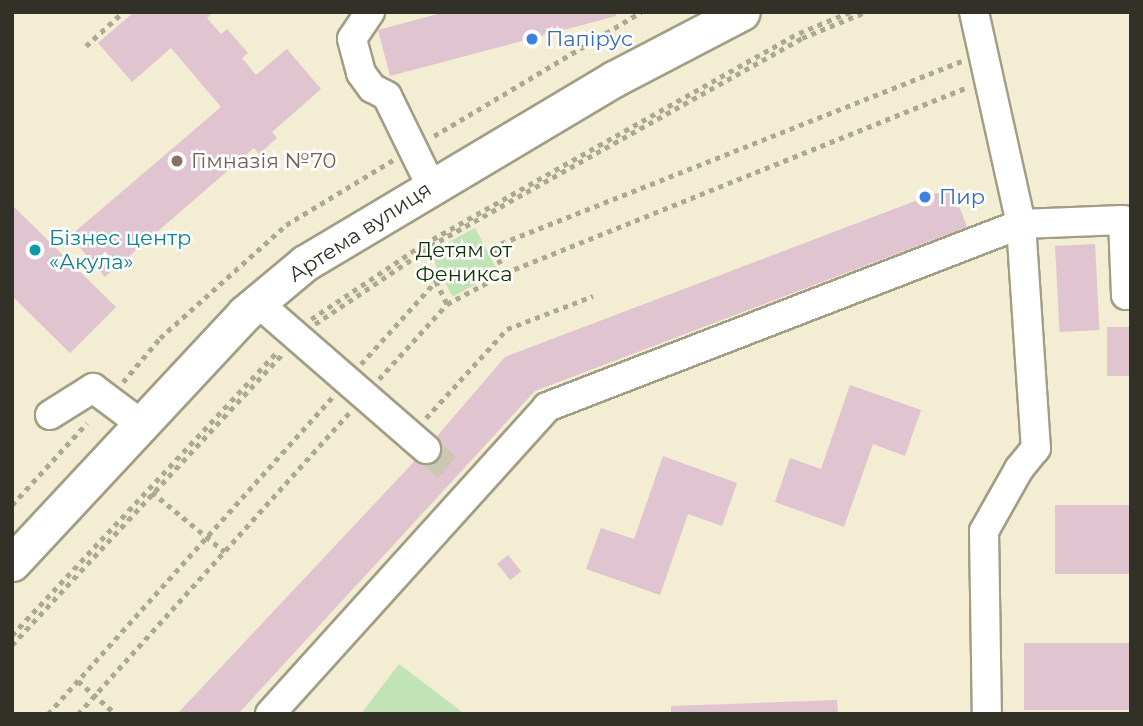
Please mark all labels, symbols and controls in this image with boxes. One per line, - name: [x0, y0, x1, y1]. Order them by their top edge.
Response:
- place label: Папірус: [546, 26, 633, 52]
- marker: Папірус: [524, 31, 540, 47]
- place label: Гімназія №70: [191, 148, 336, 174]
- marker: Гімназія №70: [169, 153, 185, 169]
- street label: Артема вулиця: [284, 176, 436, 288]
- place label: Пир: [939, 184, 985, 210]
- marker: Пир: [917, 189, 933, 205]
- place label: Бізнес центр «Акула»: [49, 225, 192, 275]
- park label: Детям от Феникса: [416, 237, 512, 287]
- marker: Бізнес центр «Акула»: [27, 242, 43, 258]

